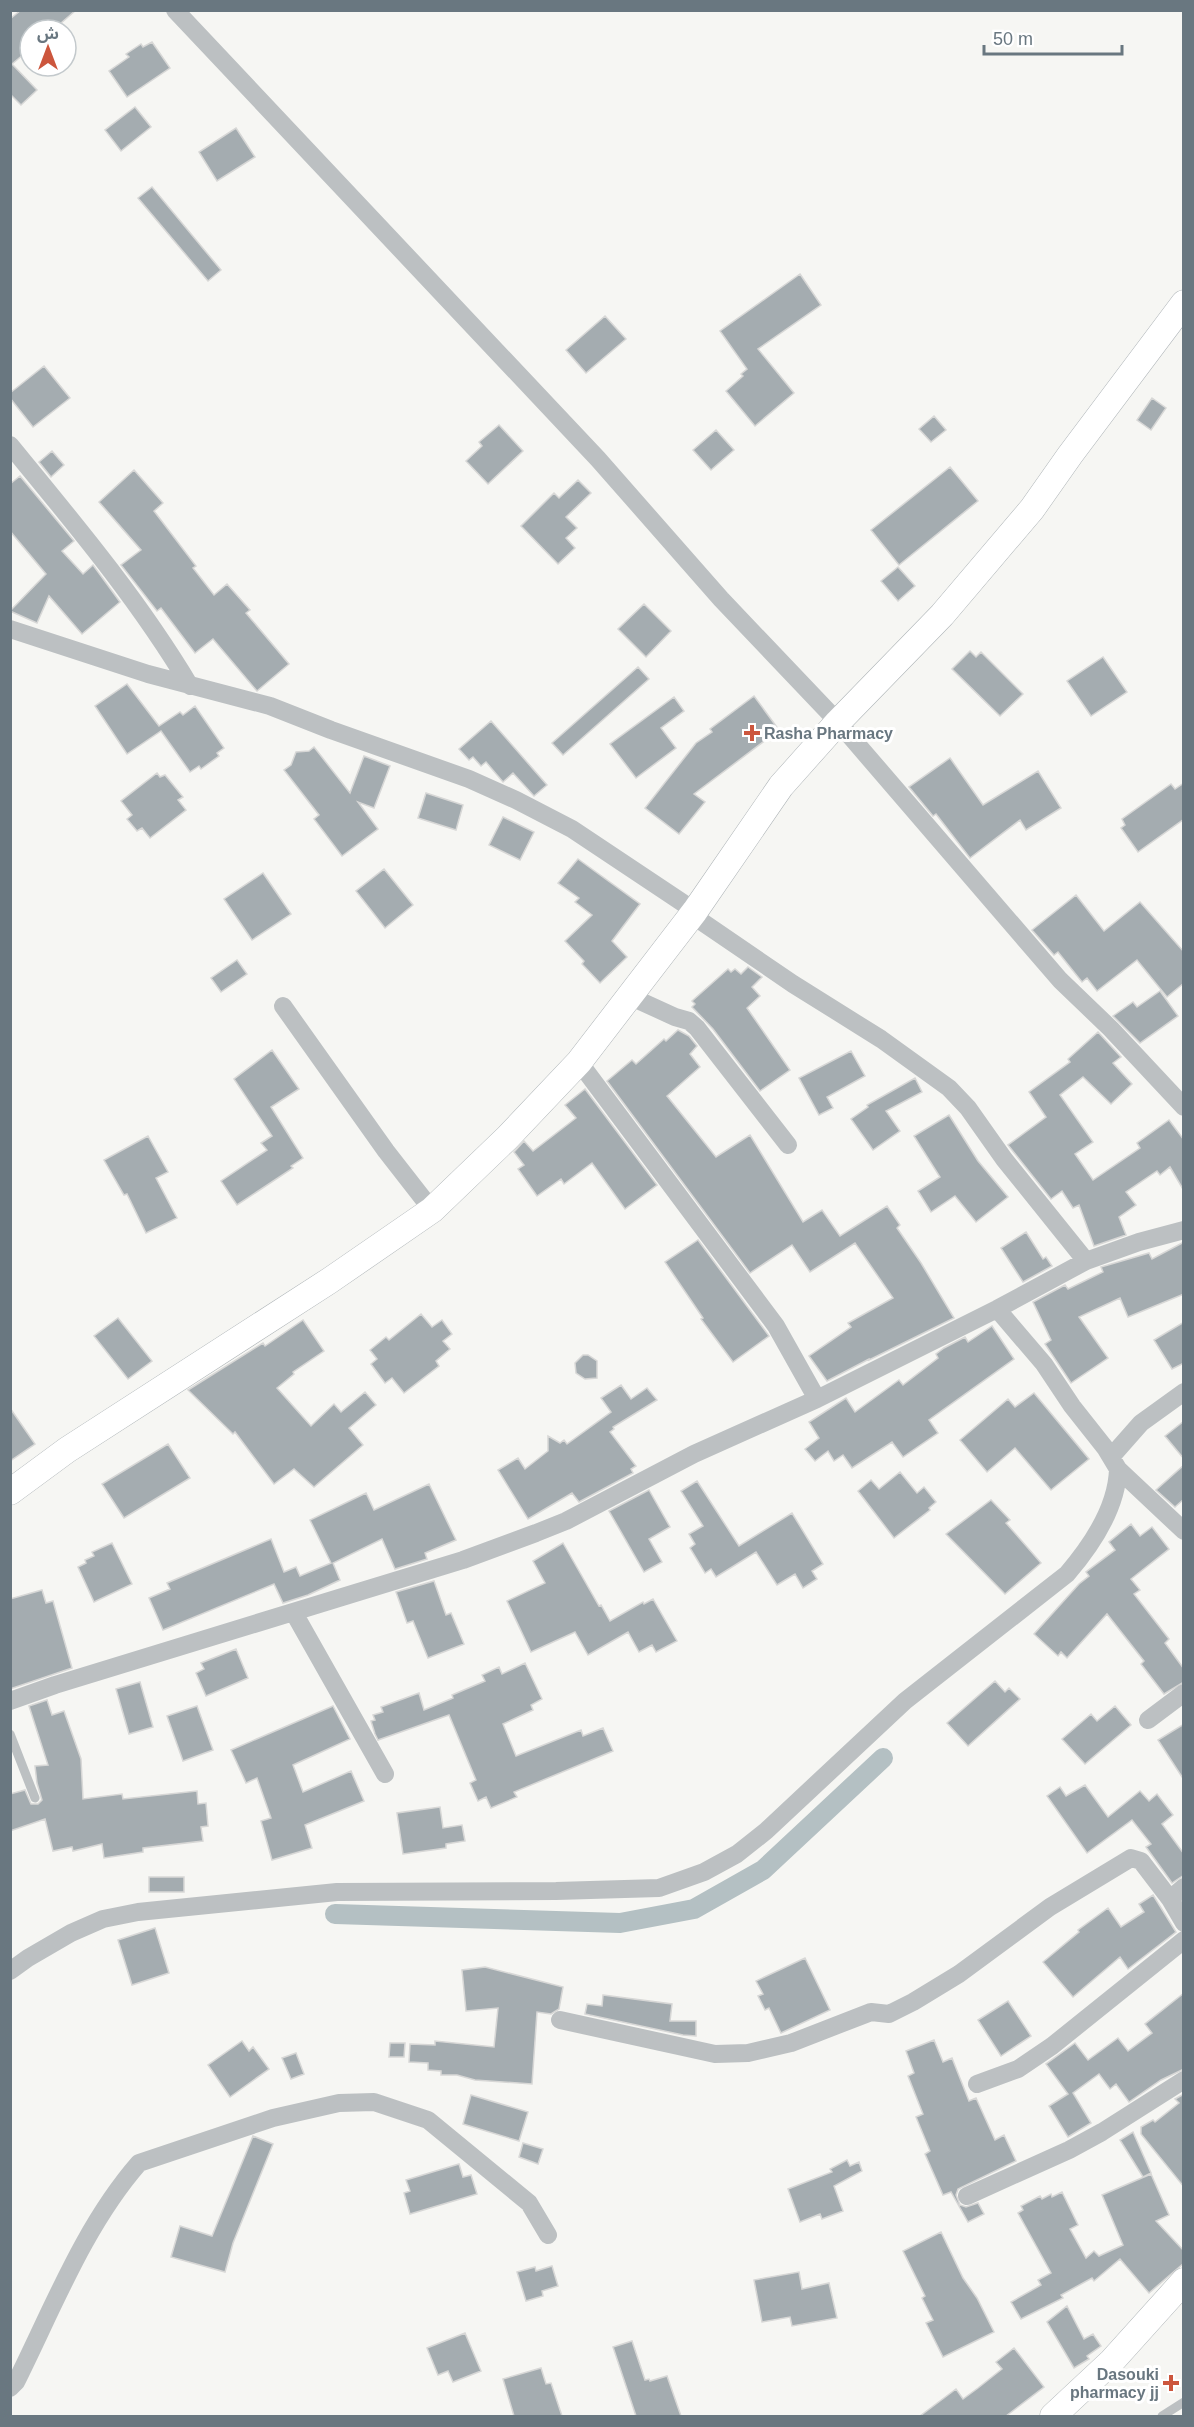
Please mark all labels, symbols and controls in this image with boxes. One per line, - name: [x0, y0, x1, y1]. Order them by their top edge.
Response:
- north arrow: [18, 18, 78, 78]
- scale bar: [984, 18, 1122, 56]
- text: ش: [37, 25, 59, 43]
- text: 50 m: [993, 29, 1033, 49]
- place label: Rasha Pharmacy: [764, 725, 893, 742]
- marker: Rasha Pharmacy: [745, 726, 759, 740]
- place label: Dasouki pharmacy jj: [1070, 2366, 1159, 2401]
- marker: Dasouki pharmacy jj: [1164, 2376, 1178, 2390]

